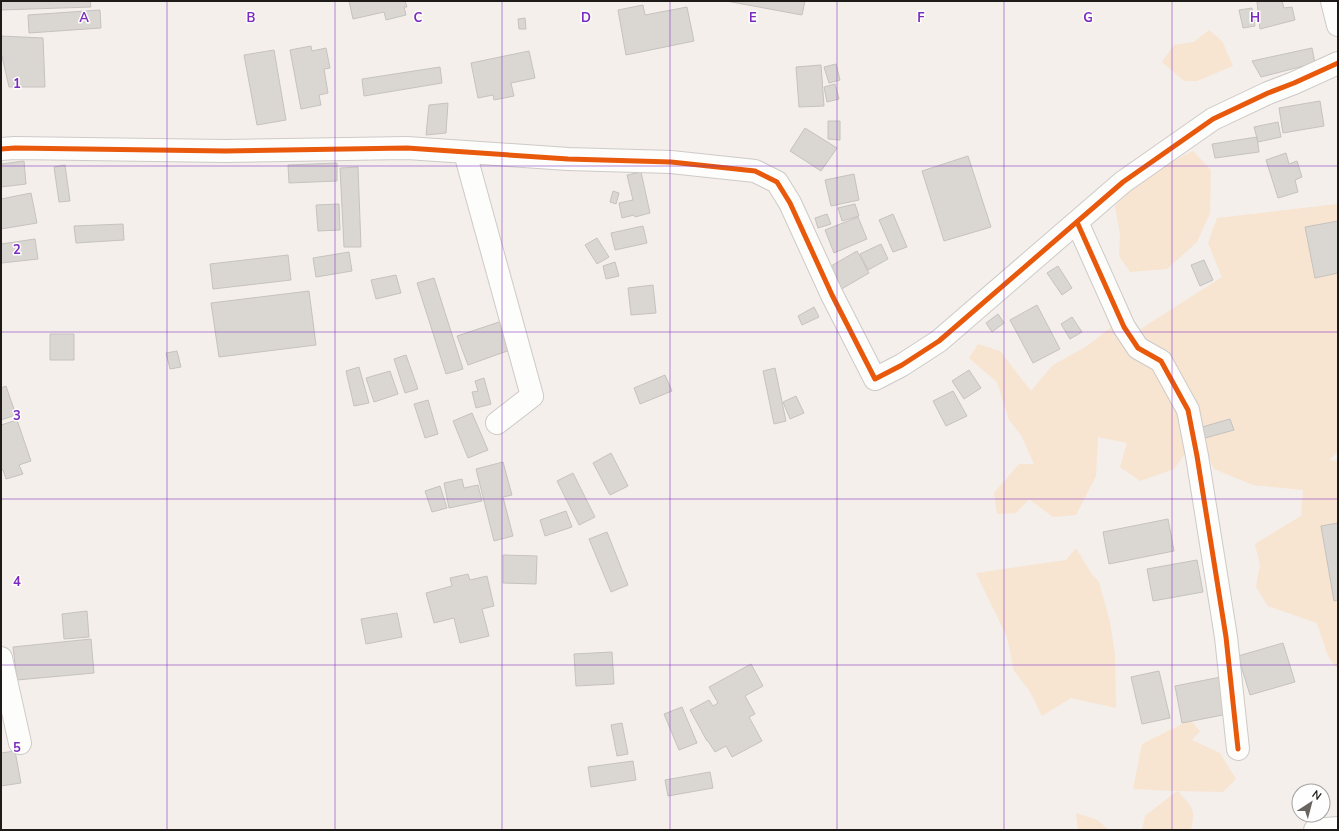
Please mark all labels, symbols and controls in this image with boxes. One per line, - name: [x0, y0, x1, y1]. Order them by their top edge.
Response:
- text: A: [79, 9, 89, 27]
- text: B: [247, 9, 256, 27]
- text: C: [414, 9, 423, 27]
- text: D: [581, 9, 591, 27]
- text: E: [749, 9, 757, 27]
- text: F: [917, 9, 925, 27]
- text: G: [1083, 9, 1093, 27]
- text: H: [1250, 9, 1260, 27]
- text: 1: [13, 75, 21, 93]
- text: 2: [13, 241, 21, 259]
- text: 3: [13, 407, 21, 425]
- text: 4: [13, 573, 21, 591]
- text: 5: [13, 739, 21, 757]
- north arrow: [1291, 783, 1331, 823]
- text: N: [1309, 787, 1324, 804]

